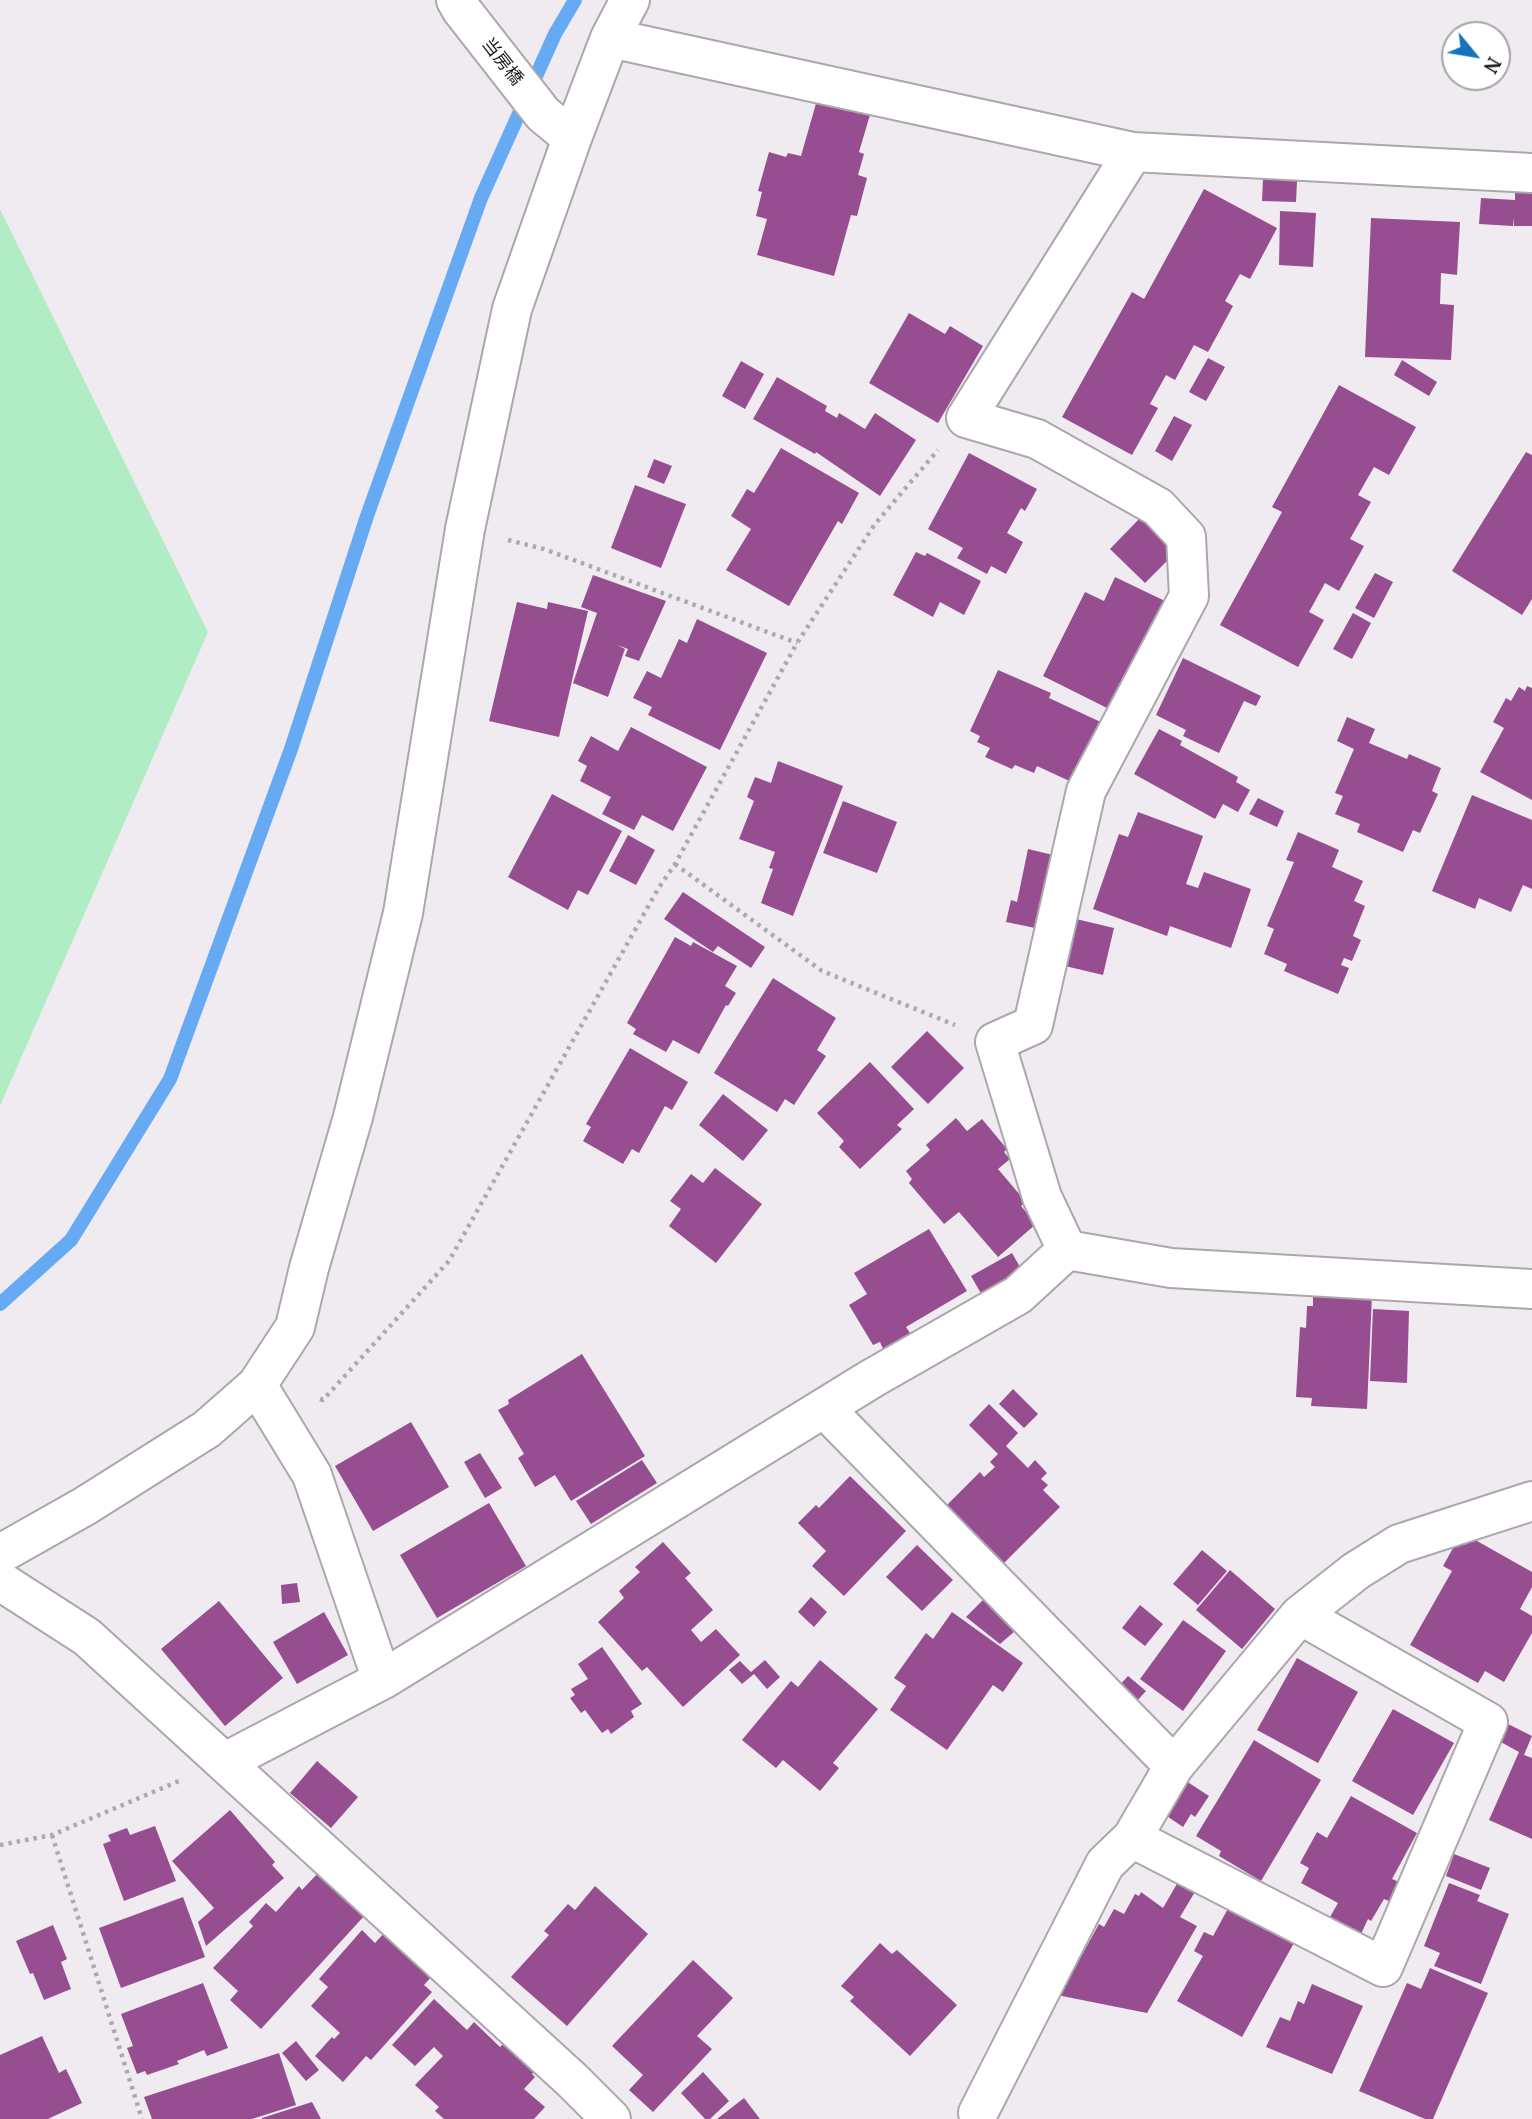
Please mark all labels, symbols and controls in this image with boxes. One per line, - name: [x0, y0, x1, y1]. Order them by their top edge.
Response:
- north arrow: [1441, 21, 1511, 91]
- street label: 当房橋: [477, 34, 527, 90]
- text: N: [1478, 53, 1507, 78]

